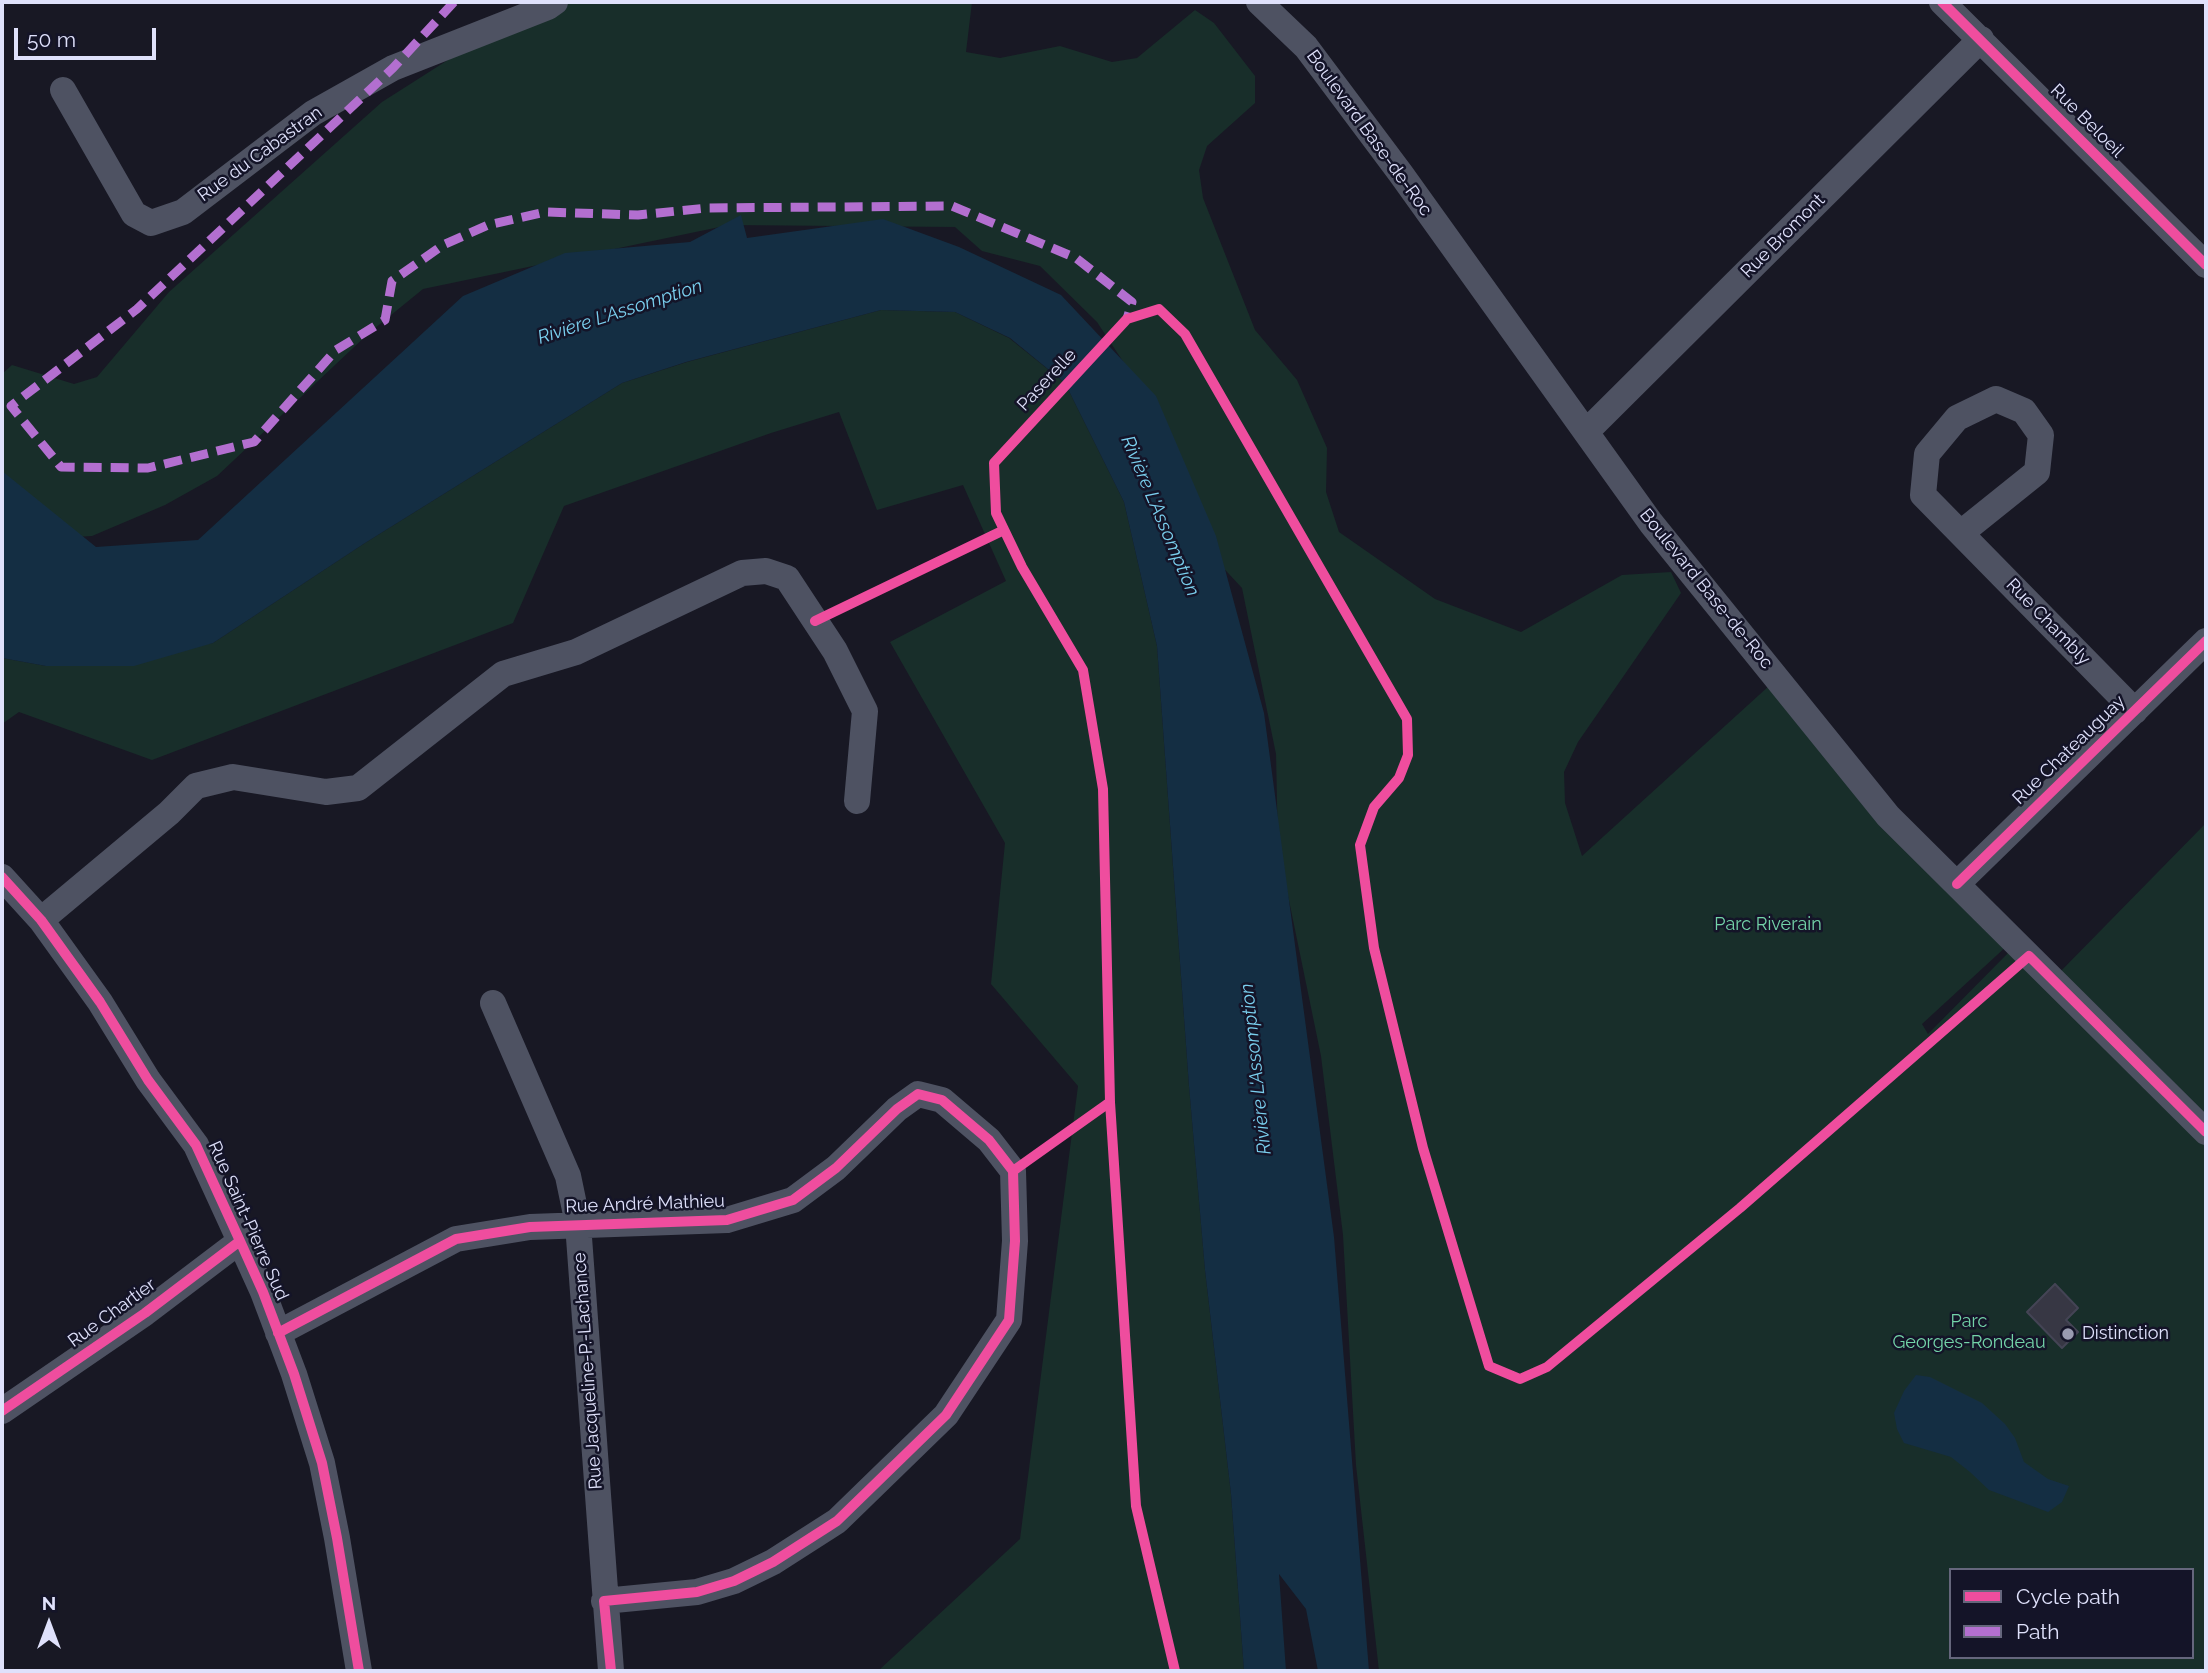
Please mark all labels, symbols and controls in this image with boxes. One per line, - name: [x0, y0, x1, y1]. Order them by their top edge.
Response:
- scale bar: [18, 14, 159, 58]
- text: 50 m: [27, 27, 76, 52]
- street label: Boulevard Base-de-Roc: [1302, 46, 1436, 220]
- street label: Rue Beloeil: [2046, 80, 2128, 162]
- street label: Rue du Cabastran: [194, 102, 326, 206]
- street label: Rue Bromont: [1737, 190, 1829, 282]
- water label: Rivière L'Assomption: [535, 275, 705, 349]
- street label: Paserelle: [1013, 344, 1081, 416]
- water label: Rivière L'Assomption: [1116, 432, 1204, 600]
- street label: Boulevard Base-de-Roc: [1635, 505, 1777, 673]
- street label: Rue Chambly: [2001, 574, 2095, 670]
- street label: Rue Chateauguay: [2008, 691, 2130, 809]
- park label: Parc Riverain: [1714, 914, 1822, 936]
- water label: Rivière L'Assomption: [1236, 982, 1276, 1156]
- street label: Rue Saint-Pierre Sud: [203, 1138, 293, 1304]
- street label: Rue André Mathieu: [565, 1190, 725, 1218]
- street label: Rue Jacqueline-P.-Lachance: [569, 1252, 607, 1490]
- street label: Rue Chartier: [64, 1274, 160, 1352]
- park label: Parc Georges-Rondeau: [1892, 1311, 2046, 1354]
- place label: Distinction: [2082, 1323, 2169, 1345]
- marker: Distinction: [2060, 1326, 2076, 1342]
- legend: [1949, 1568, 2194, 1659]
- text: Cycle path: [2016, 1584, 2120, 1609]
- north arrow: [14, 1589, 84, 1659]
- text: N: [42, 1592, 56, 1614]
- text: Path: [2016, 1619, 2060, 1644]

